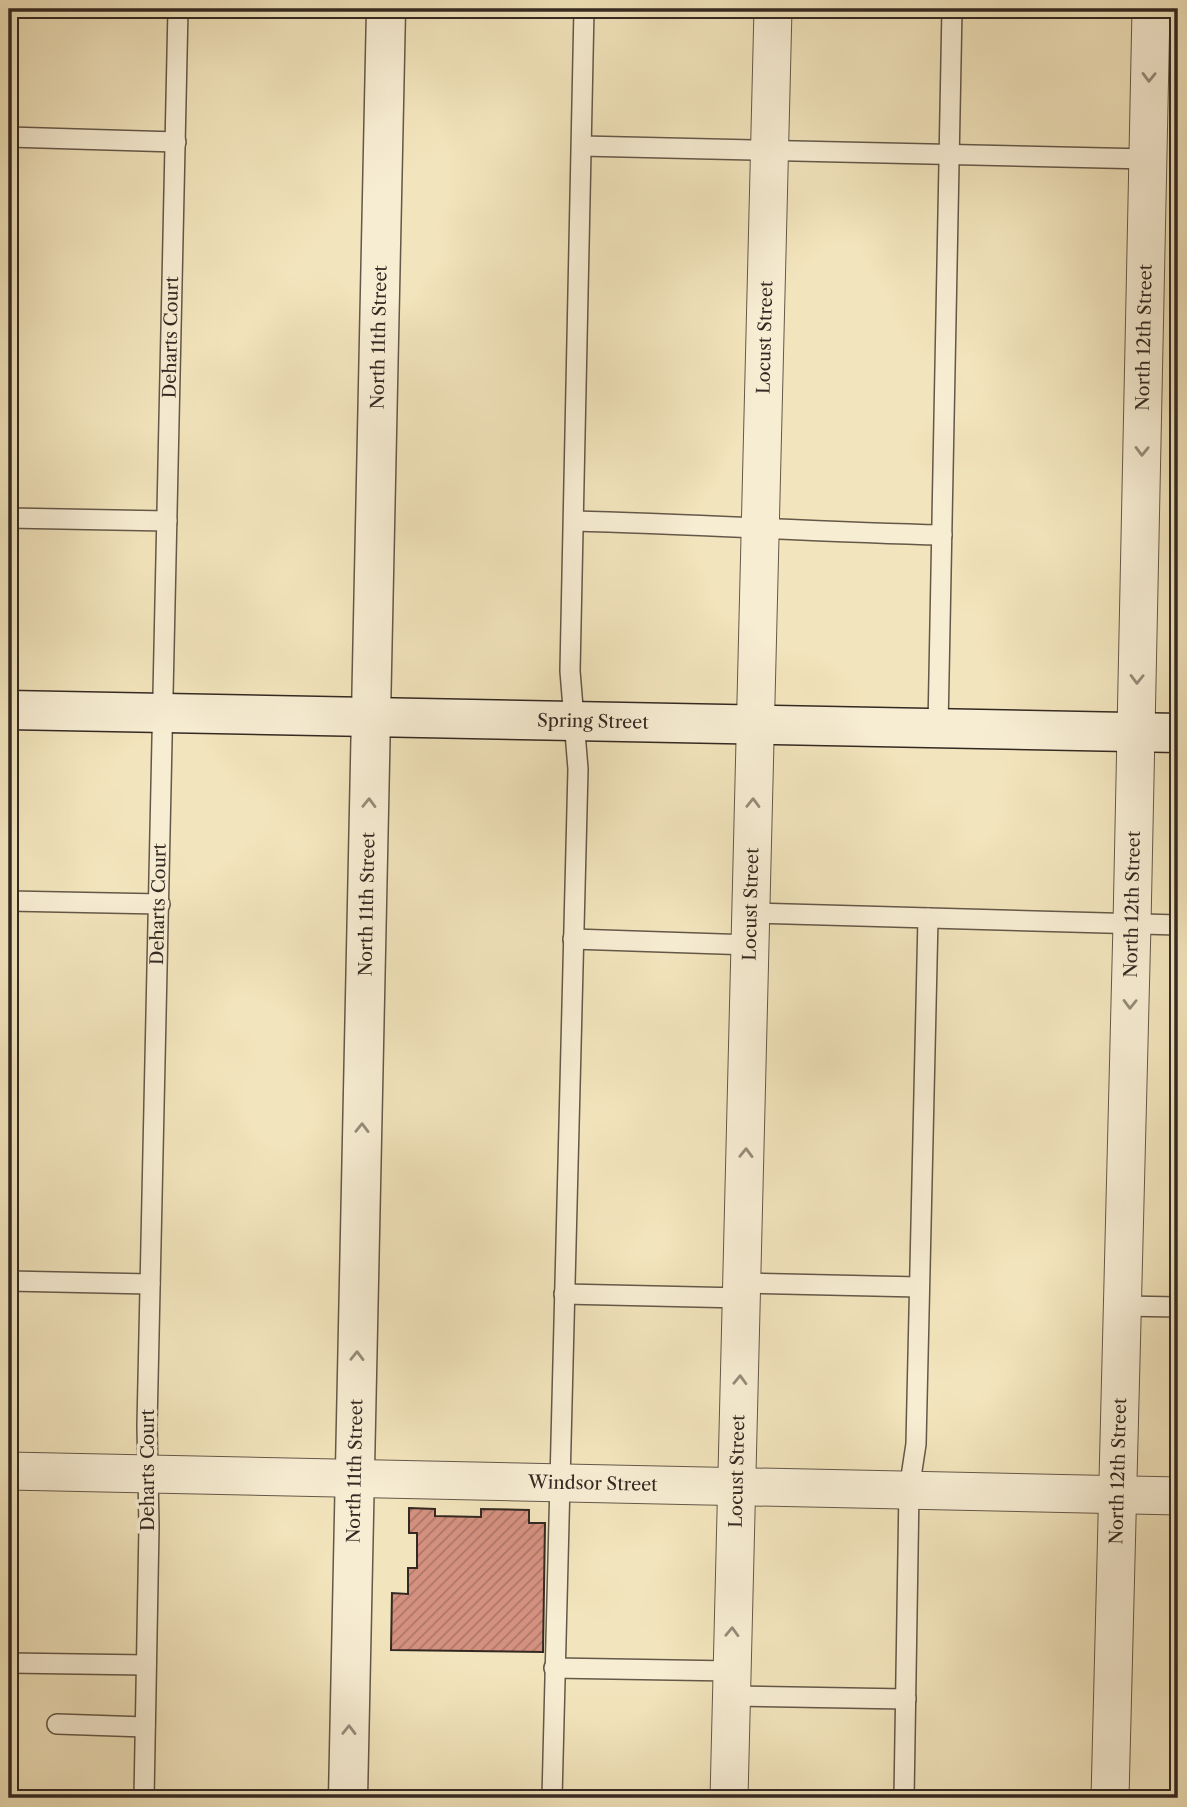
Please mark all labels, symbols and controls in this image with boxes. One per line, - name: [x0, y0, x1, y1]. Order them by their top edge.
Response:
- one-way arrow: [1142, 72, 1157, 83]
- street label: North 12th Street: [1132, 263, 1157, 411]
- street label: North 11th Street: [366, 264, 392, 410]
- street label: Deharts Court: [158, 275, 183, 399]
- street label: Locust Street: [753, 280, 777, 394]
- one-way arrow: [1134, 447, 1150, 457]
- one-way arrow: [1129, 674, 1145, 685]
- street label: Spring Street: [537, 709, 650, 734]
- one-way arrow: [362, 797, 377, 808]
- one-way arrow: [745, 797, 761, 808]
- street label: North 12th Street: [1120, 830, 1145, 978]
- street label: North 11th Street: [354, 831, 380, 977]
- street label: Deharts Court: [146, 842, 171, 965]
- street label: Locust Street: [739, 847, 763, 961]
- one-way arrow: [1123, 999, 1138, 1010]
- one-way arrow: [354, 1122, 370, 1133]
- one-way arrow: [738, 1147, 753, 1158]
- one-way arrow: [349, 1350, 365, 1360]
- one-way arrow: [732, 1374, 747, 1385]
- street label: North 12th Street: [1105, 1397, 1131, 1545]
- street label: North 11th Street: [342, 1398, 367, 1543]
- street label: Deharts Court: [137, 1408, 159, 1531]
- street label: Locust Street: [725, 1414, 749, 1528]
- street label: Windsor Street: [527, 1471, 658, 1496]
- one-way arrow: [724, 1626, 739, 1637]
- one-way arrow: [342, 1724, 357, 1735]

